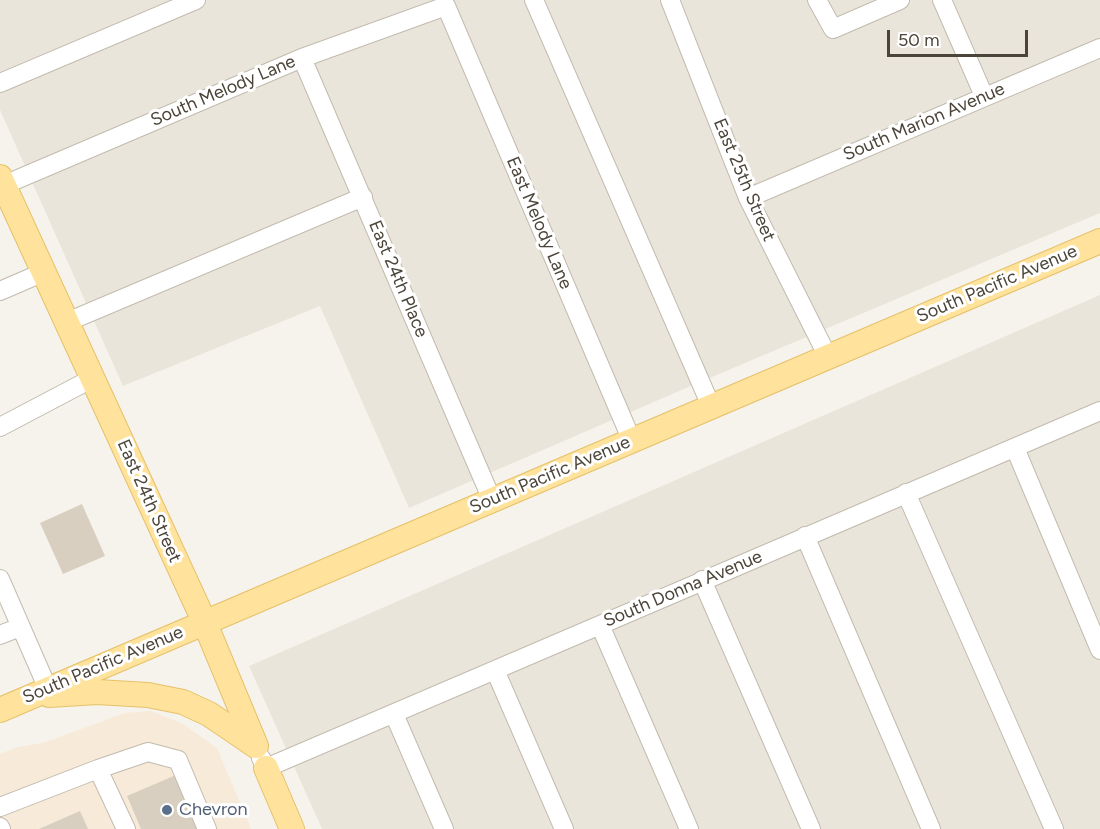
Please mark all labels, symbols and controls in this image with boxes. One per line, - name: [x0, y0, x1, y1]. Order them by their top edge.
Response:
- scale bar: [890, 18, 1031, 56]
- text: 50 m: [898, 29, 940, 51]
- street label: South Melody Lane: [147, 51, 299, 131]
- street label: South Marion Avenue: [840, 78, 1008, 166]
- street label: East 25th Street: [708, 115, 780, 245]
- street label: East Melody Lane: [501, 154, 577, 292]
- street label: East 24th Place: [364, 217, 432, 341]
- street label: South Pacific Avenue: [914, 240, 1080, 328]
- street label: South Pacific Avenue: [467, 431, 633, 519]
- street label: East 24th Street: [112, 436, 186, 566]
- street label: South Donna Avenue: [600, 546, 766, 632]
- street label: South Pacific Avenue: [20, 621, 186, 709]
- place label: Chevron: [179, 799, 248, 821]
- marker: Chevron: [160, 803, 174, 817]

